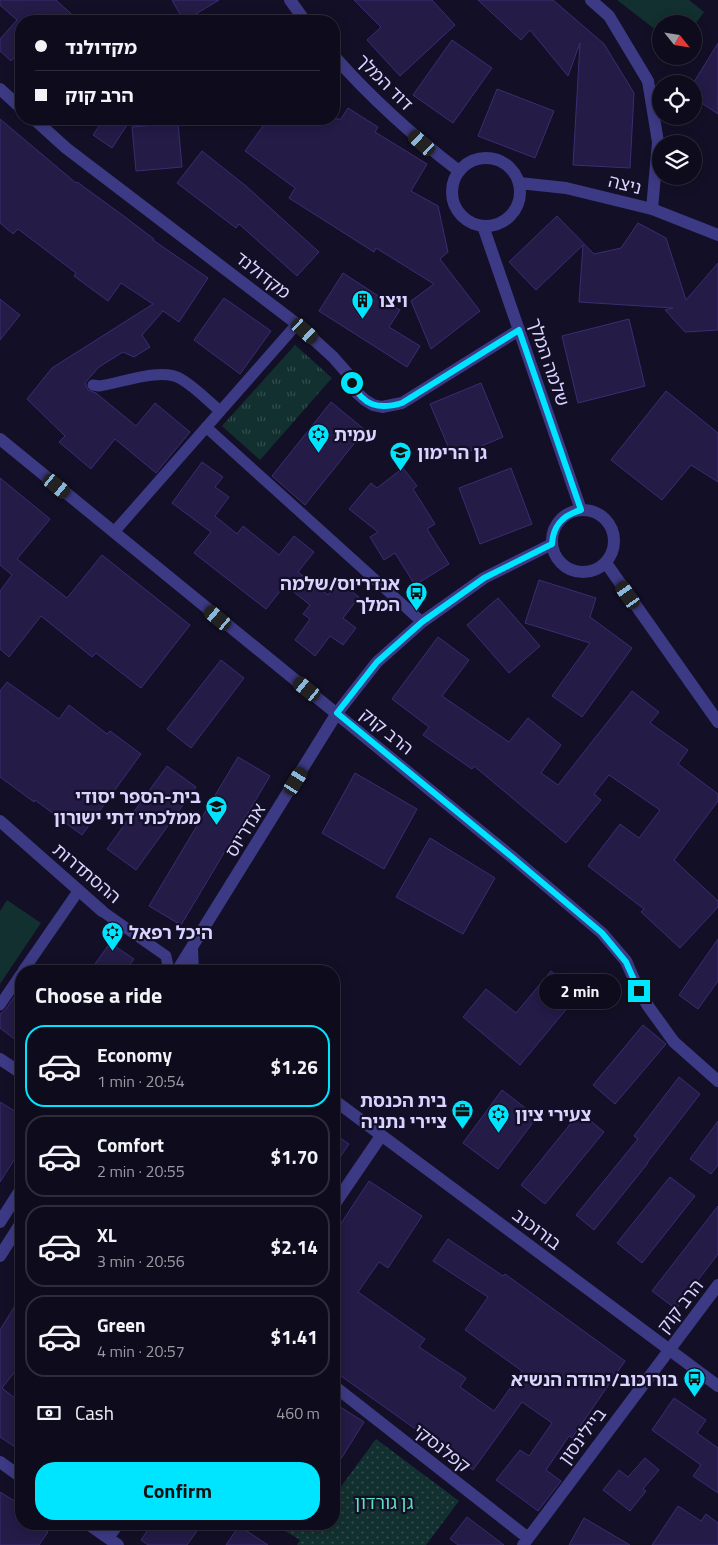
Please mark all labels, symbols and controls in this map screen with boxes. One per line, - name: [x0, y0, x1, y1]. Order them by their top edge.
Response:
- north arrow: [652, 15, 702, 65]
- map controls: [652, 15, 702, 185]
- text: מקדולנד: [65, 32, 137, 61]
- street label: דוד המלך: [350, 47, 420, 117]
- button: locate: [652, 75, 702, 125]
- text: הרב קוק: [65, 80, 134, 109]
- car: [405, 127, 438, 159]
- button: layers: [652, 135, 702, 185]
- street label: ניצה: [606, 167, 644, 201]
- street label: מקדולנד: [229, 245, 297, 306]
- place label: ויצו: [379, 287, 408, 314]
- building icon: ויצו: [351, 288, 375, 319]
- street label: שלמה המלך: [521, 314, 577, 410]
- car: [288, 315, 321, 347]
- route start: [341, 372, 363, 394]
- place label: עמית: [334, 421, 377, 448]
- synagogue icon: עמית: [306, 422, 330, 453]
- place label: גן הרימון: [417, 439, 487, 466]
- school or university icon: גן הרימון: [389, 440, 413, 471]
- car: [40, 471, 73, 501]
- place label: אנדריוס/שלמה המלך: [280, 570, 400, 618]
- car: [613, 578, 642, 612]
- bus stop icon: אנדריוס/שלמה המלך: [404, 581, 428, 612]
- car: [201, 603, 234, 633]
- car: [290, 674, 323, 704]
- street label: הרב קוק: [354, 701, 420, 761]
- car: [281, 764, 310, 798]
- place label: בית-הספר יסודי ממלכתי דתי ישורון: [53, 783, 201, 831]
- school or university icon: בית-הספר יסודי ממלכתי דתי ישורון: [205, 794, 229, 825]
- street label: אנדריוס: [218, 798, 272, 862]
- street label: ההסתדרות: [47, 836, 127, 910]
- place label: היכל רפאל: [129, 919, 213, 946]
- synagogue icon: היכל רפאל: [101, 920, 125, 951]
- callout: 2 min: [539, 974, 622, 1008]
- text: Choose a ride: [35, 978, 162, 1012]
- text: 2 min: [561, 979, 599, 1003]
- route end: [628, 980, 650, 1002]
- text: Economy: [97, 1040, 172, 1069]
- icon: car: [37, 1044, 82, 1089]
- text: $1.26: [271, 1052, 318, 1081]
- text: 1 min · 20:54: [97, 1069, 185, 1093]
- place label: בית הכנסת ציירי נתניה: [360, 1087, 447, 1135]
- office icon: בית הכנסת ציירי נתניה: [451, 1098, 475, 1129]
- place label: צעירי ציון: [515, 1101, 591, 1128]
- synagogue icon: צעירי ציון: [487, 1102, 511, 1133]
- text: Comfort: [97, 1130, 164, 1159]
- icon: car: [37, 1134, 82, 1179]
- text: $1.70: [271, 1142, 318, 1171]
- text: 2 min · 20:55: [97, 1159, 185, 1183]
- street label: בורוכוב: [507, 1202, 567, 1256]
- text: XL: [97, 1220, 117, 1249]
- icon: car: [37, 1224, 82, 1269]
- text: $2.14: [271, 1232, 318, 1261]
- text: 3 min · 20:56: [97, 1249, 185, 1273]
- street label: הרב קוק: [650, 1273, 710, 1339]
- text: Green: [97, 1310, 146, 1339]
- icon: car: [37, 1314, 82, 1359]
- text: $1.41: [271, 1322, 318, 1351]
- text: 4 min · 20:57: [97, 1339, 185, 1363]
- place label: בורוכוב/יהודה הנשיא: [511, 1366, 678, 1393]
- bus stop icon: בורוכוב/יהודה הנשיא: [682, 1367, 706, 1398]
- text: Cash: [75, 1398, 114, 1427]
- icon: cash: [35, 1399, 63, 1427]
- text: 460 m: [276, 1401, 320, 1425]
- street label: ביילינסון: [552, 1402, 612, 1470]
- street label: קפלנסקי: [408, 1417, 476, 1479]
- button: Confirm: [35, 1462, 320, 1520]
- park label: גן גורדון: [354, 1489, 414, 1516]

